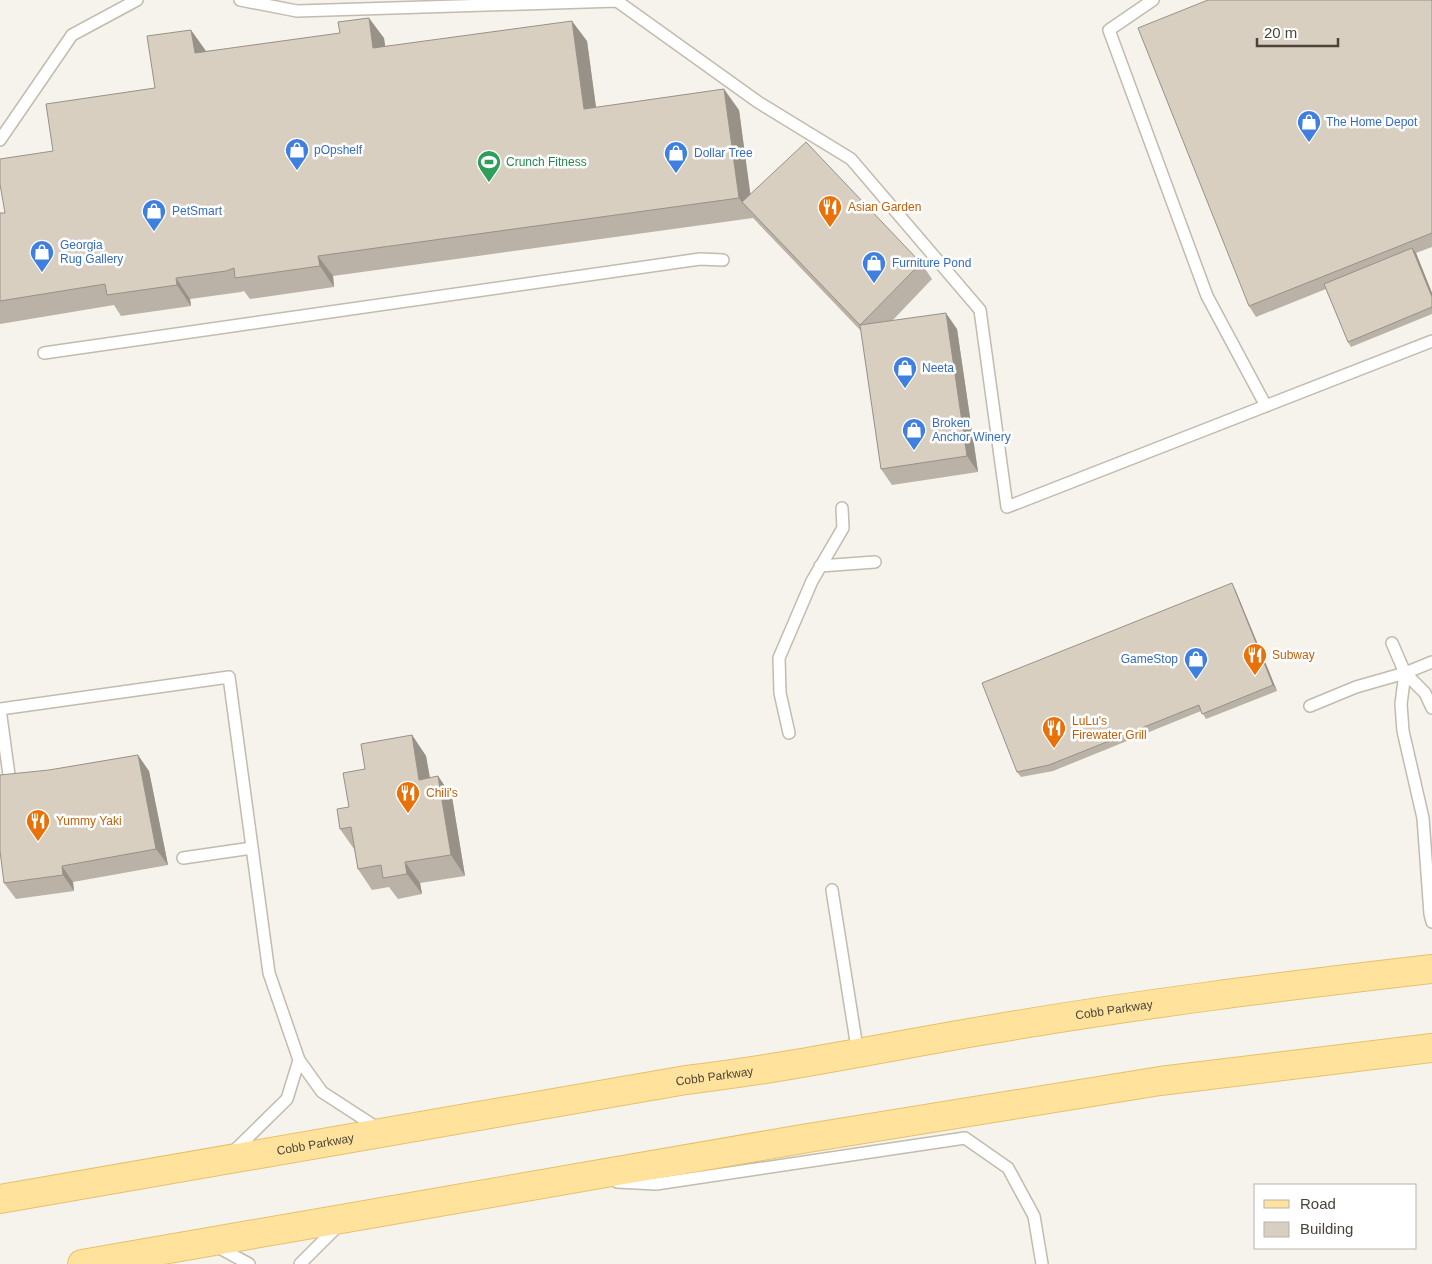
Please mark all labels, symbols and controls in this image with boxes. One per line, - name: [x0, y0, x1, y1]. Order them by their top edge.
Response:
- scale bar: [1257, 15, 1338, 47]
- text: 20 m: [1264, 24, 1297, 41]
- shop icon: The Home Depot: [1296, 109, 1322, 143]
- place label: The Home Depot: [1326, 115, 1418, 129]
- shop icon: pOpshelf: [284, 137, 310, 171]
- shop icon: Dollar Tree: [663, 140, 689, 174]
- place label: pOpshelf: [314, 143, 363, 157]
- place label: Dollar Tree: [694, 146, 753, 160]
- sports icon: Crunch Fitness: [476, 149, 502, 183]
- place label: Crunch Fitness: [506, 155, 587, 169]
- restaurant icon: Asian Garden: [817, 194, 843, 228]
- shop icon: PetSmart: [141, 198, 167, 232]
- place label: Asian Garden: [848, 200, 921, 214]
- place label: PetSmart: [172, 204, 223, 218]
- place label: Georgia Rug Gallery: [60, 238, 123, 266]
- shop icon: Georgia Rug Gallery: [29, 239, 55, 273]
- shop icon: Furniture Pond: [861, 250, 887, 284]
- place label: Furniture Pond: [892, 256, 971, 270]
- shop icon: Neeta: [892, 355, 918, 389]
- place label: Neeta: [922, 361, 954, 375]
- place label: Broken Anchor Winery: [932, 416, 1011, 444]
- shop icon: Broken Anchor Winery: [901, 417, 927, 451]
- restaurant icon: Subway: [1242, 642, 1268, 676]
- shop icon: GameStop: [1183, 646, 1209, 680]
- place label: Subway: [1272, 648, 1315, 662]
- place label: GameStop: [1121, 652, 1178, 666]
- place label: LuLu's Firewater Grill: [1072, 714, 1147, 742]
- restaurant icon: LuLu's Firewater Grill: [1041, 715, 1067, 749]
- restaurant icon: Chili's: [395, 780, 421, 814]
- place label: Chili's: [426, 786, 458, 800]
- restaurant icon: Yummy Yaki: [25, 808, 51, 842]
- place label: Yummy Yaki: [56, 814, 122, 828]
- street label: Cobb Parkway: [1074, 997, 1154, 1022]
- street label: Cobb Parkway: [675, 1064, 754, 1089]
- street label: Cobb Parkway: [276, 1131, 355, 1158]
- legend: [1254, 1184, 1417, 1249]
- text: Road: [1300, 1195, 1336, 1212]
- text: Building: [1300, 1220, 1353, 1237]

